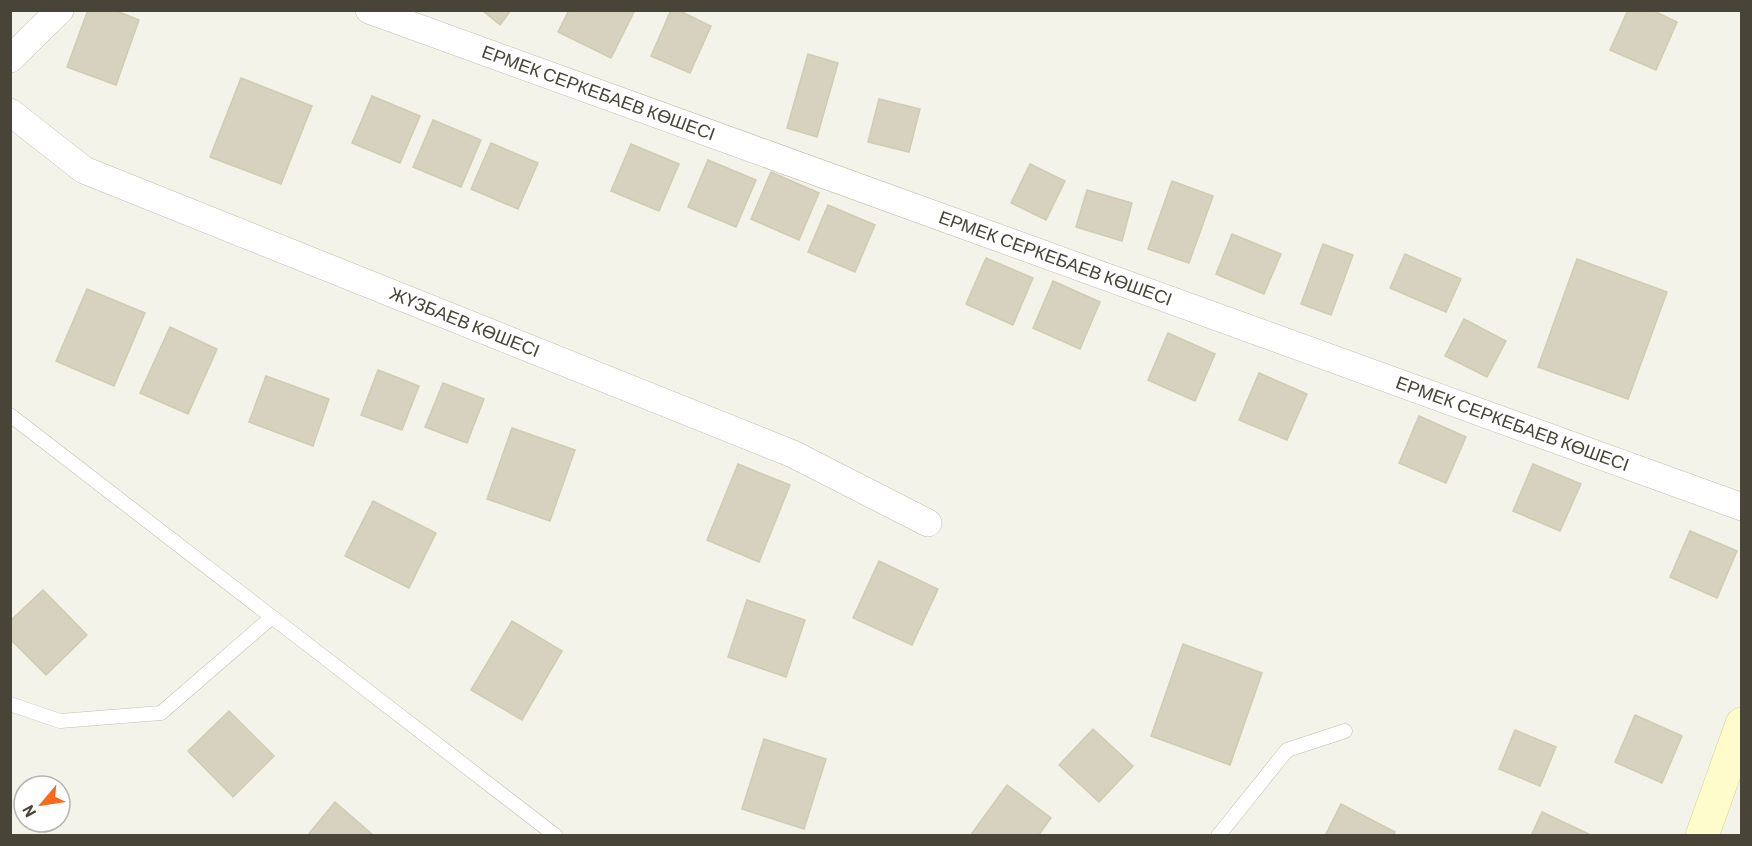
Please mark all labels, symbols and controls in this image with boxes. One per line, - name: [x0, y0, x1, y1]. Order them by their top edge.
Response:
- street label: ЕРМЕК СЕРКЕБАЕВ КӨШЕСІ: [479, 40, 718, 144]
- street label: ЕРМЕК СЕРКЕБАЕВ КӨШЕСІ: [936, 205, 1175, 310]
- street label: ЖҮЗБАЕВ КӨШЕСІ: [387, 282, 543, 361]
- street label: ЕРМЕК СЕРКЕБАЕВ КӨШЕСІ: [1393, 371, 1632, 475]
- north arrow: [12, 774, 72, 834]
- text: N: [18, 802, 39, 821]

